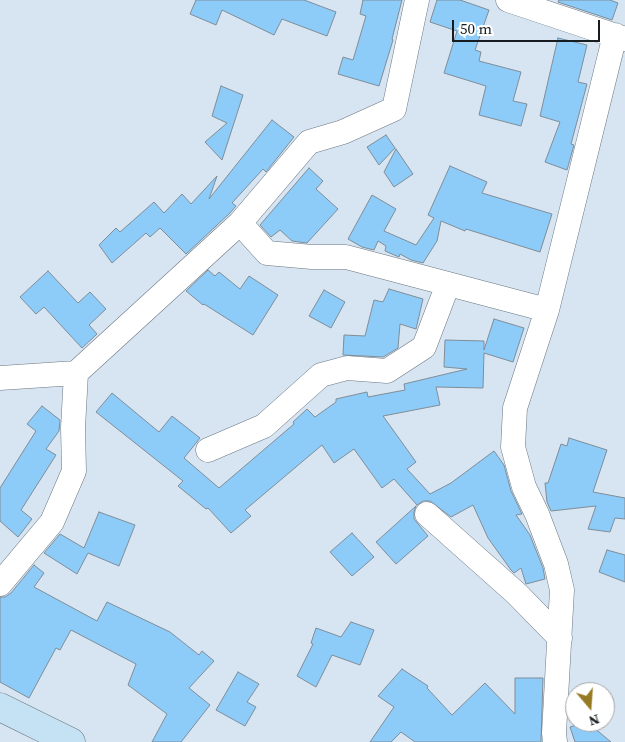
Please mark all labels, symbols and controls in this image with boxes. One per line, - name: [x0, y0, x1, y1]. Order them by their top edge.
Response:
- scale bar: [455, 10, 602, 42]
- text: 50 m: [460, 18, 492, 39]
- north arrow: [565, 682, 615, 732]
- text: N: [586, 709, 602, 731]

